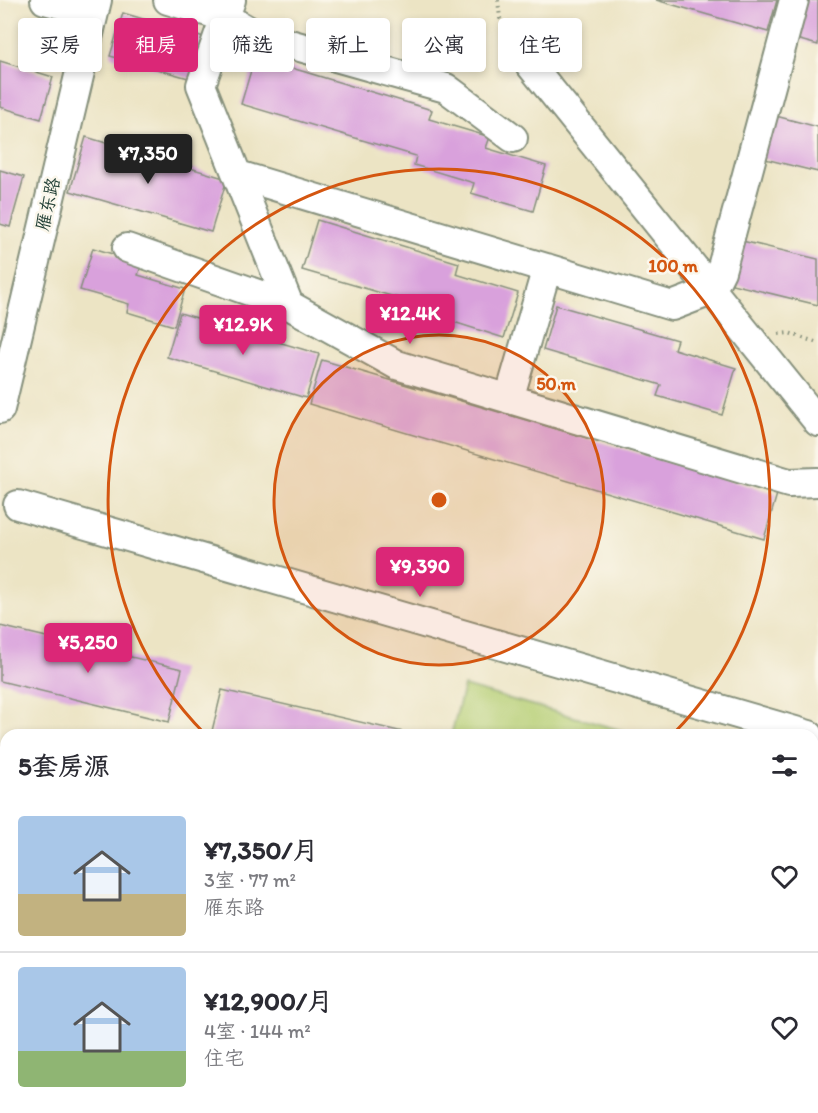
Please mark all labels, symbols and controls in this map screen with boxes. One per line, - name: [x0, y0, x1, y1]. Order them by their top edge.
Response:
- chip: 买房: [18, 18, 102, 72]
- chip: 租房: [114, 18, 198, 72]
- chip: 筛选: [210, 18, 294, 72]
- chip: 新上: [306, 18, 390, 72]
- chip: 公寓: [402, 18, 486, 72]
- chip: 住宅: [498, 18, 582, 72]
- pin: ¥7,350: [99, 134, 197, 185]
- text: ¥7,350: [118, 141, 178, 165]
- street label: 雁东路: [31, 175, 65, 233]
- text: 100 m: [648, 255, 699, 277]
- pin: ¥12.4K: [361, 294, 459, 345]
- text: ¥12.4K: [380, 301, 440, 325]
- pin: ¥12.9K: [194, 305, 292, 356]
- text: ¥12.9K: [213, 312, 273, 336]
- text: 50 m: [536, 373, 577, 395]
- centre of rings: [429, 490, 449, 510]
- pin: ¥9,390: [371, 547, 469, 598]
- text: ¥9,390: [390, 554, 450, 578]
- pin: ¥5,250: [39, 623, 137, 674]
- text: ¥5,250: [58, 630, 118, 654]
- icon: filters: [768, 749, 801, 782]
- text: 5套房源: [18, 750, 110, 782]
- text: ¥7,350/月: [204, 834, 318, 866]
- icon: home: [66, 840, 138, 912]
- icon: heart: [768, 860, 801, 893]
- text: 3室 · 77 m²: [204, 868, 296, 892]
- text: 雁东路: [204, 895, 264, 919]
- text: ¥12,900/月: [204, 985, 333, 1017]
- icon: home: [66, 991, 138, 1063]
- icon: heart: [768, 1011, 801, 1044]
- text: 4室 · 144 m²: [204, 1019, 311, 1043]
- text: 住宅: [204, 1046, 244, 1070]

